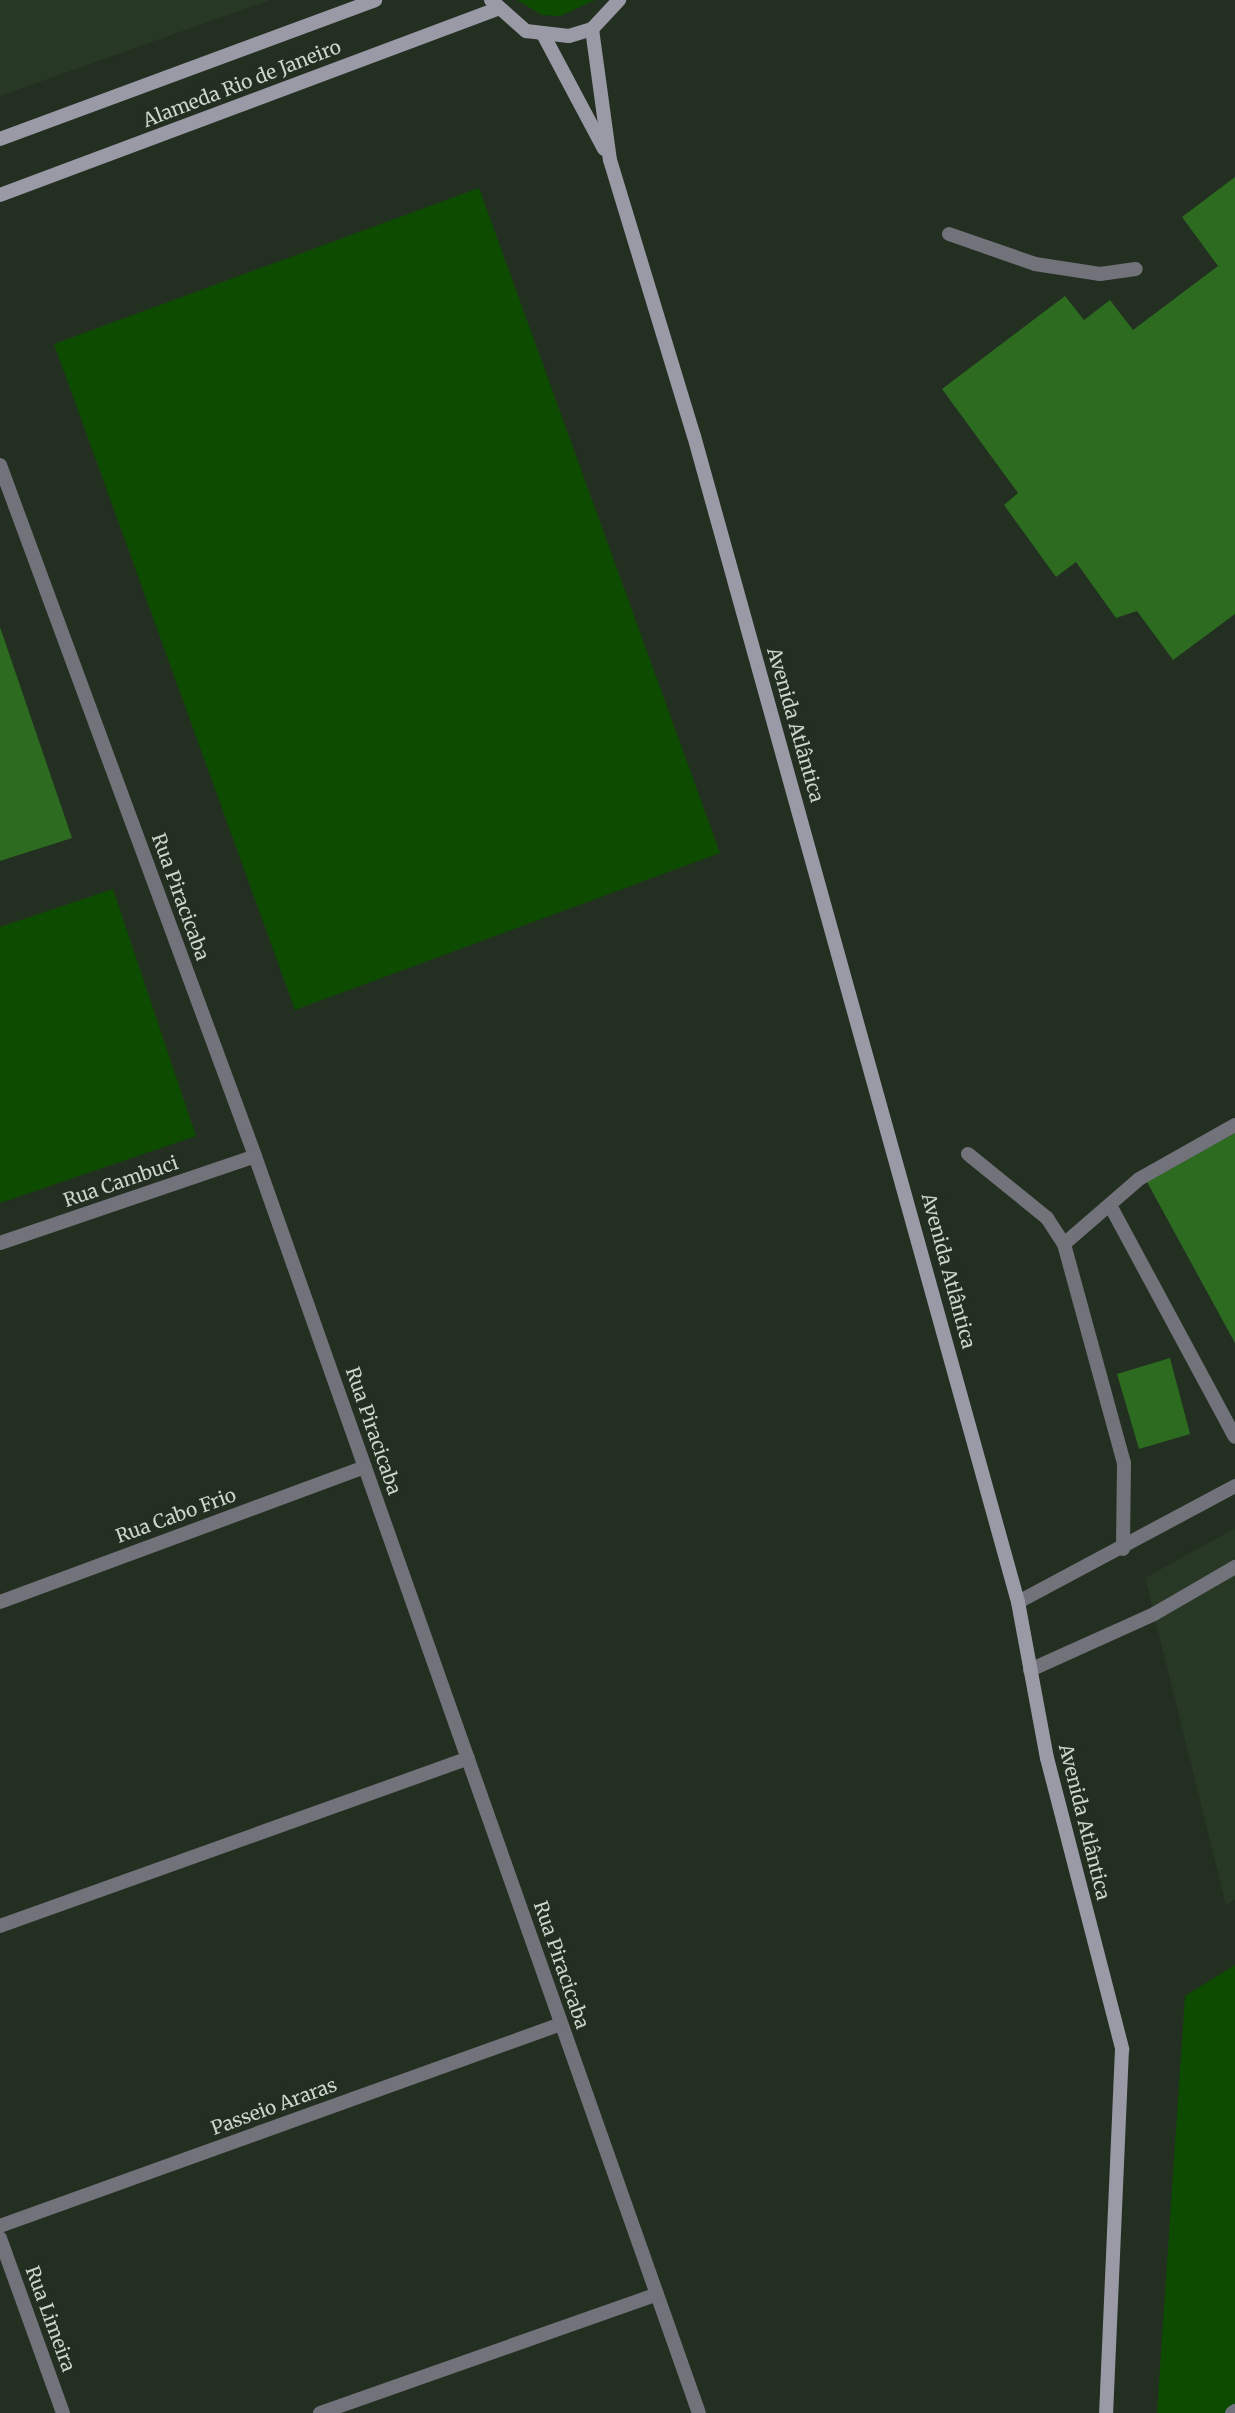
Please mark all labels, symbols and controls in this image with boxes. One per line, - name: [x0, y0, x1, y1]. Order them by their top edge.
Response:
- street label: Alameda Rio de Janeiro: [140, 36, 344, 132]
- street label: Avenida Atlântica: [762, 645, 828, 805]
- street label: Rua Piracicaba: [146, 830, 214, 964]
- street label: Rua Cambuci: [61, 1152, 181, 1212]
- street label: Avenida Atlântica: [916, 1191, 980, 1351]
- street label: Rua Piracicaba: [340, 1364, 406, 1498]
- street label: Rua Cabo Frio: [113, 1484, 239, 1548]
- street label: Avenida Atlântica: [1054, 1742, 1114, 1902]
- street label: Rua Piracicaba: [528, 1898, 594, 2032]
- street label: Passeio Araras: [208, 2074, 340, 2140]
- street label: Rua Limeira: [20, 2263, 80, 2375]

